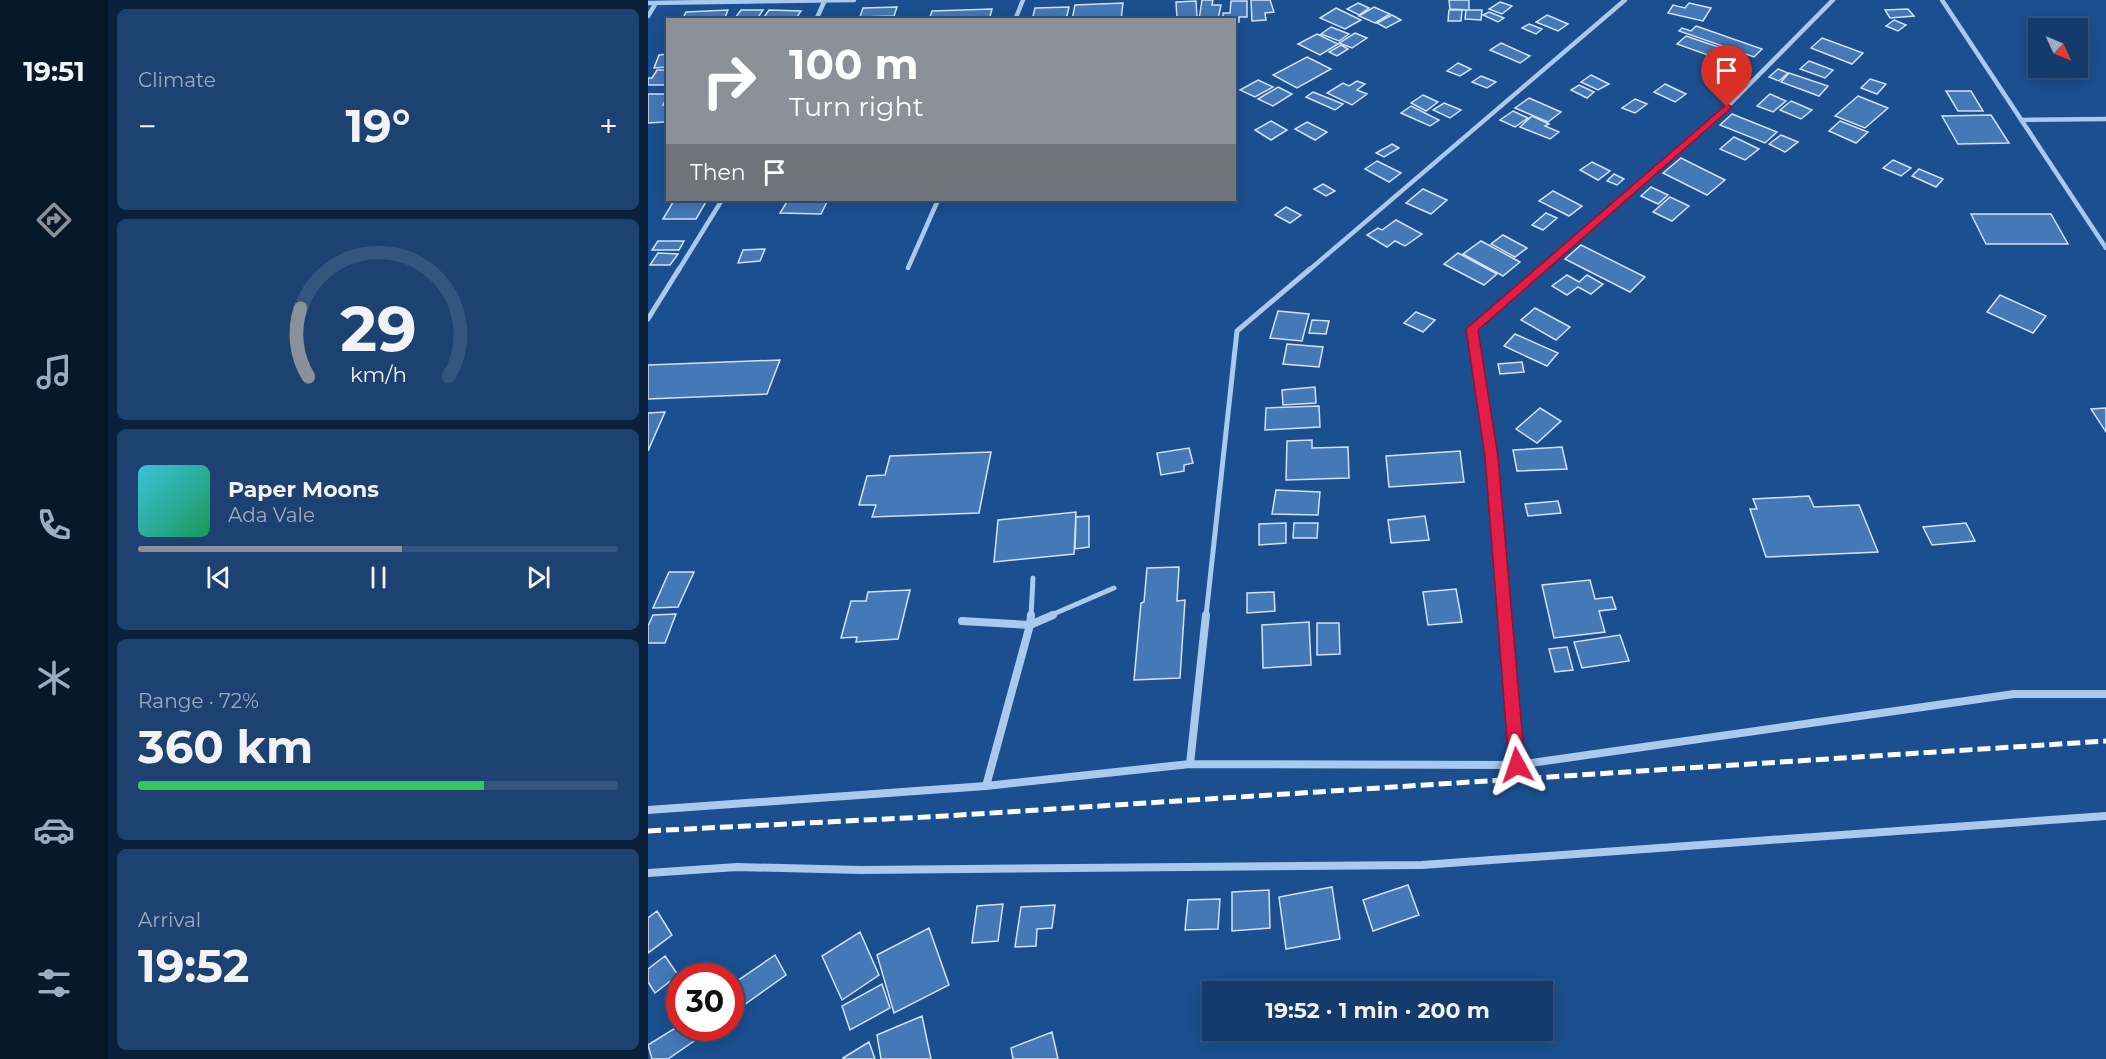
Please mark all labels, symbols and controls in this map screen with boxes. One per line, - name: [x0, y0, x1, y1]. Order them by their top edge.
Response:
- north arrow: [2028, 18, 2088, 78]
- map controls: [2028, 18, 2088, 78]
- text: 100 m: [789, 38, 918, 90]
- icon: right: [690, 42, 768, 120]
- pin: [1701, 45, 1752, 107]
- icon: arrive: [1710, 54, 1743, 87]
- text: 19:51: [23, 55, 85, 88]
- text: Climate: [138, 68, 216, 92]
- text: Turn right: [789, 90, 924, 123]
- text: 19°: [345, 98, 411, 153]
- text: −: [138, 106, 157, 146]
- text: +: [599, 106, 618, 146]
- icon: arrive: [758, 156, 791, 189]
- text: Then: [690, 159, 746, 186]
- icon: directions: [33, 199, 75, 241]
- text: 29: [340, 291, 416, 367]
- icon: music: [33, 351, 75, 393]
- text: km/h: [349, 361, 407, 387]
- text: Paper Moons: [228, 476, 379, 503]
- text: Ada Vale: [228, 503, 315, 527]
- icon: phone: [33, 504, 75, 546]
- icon: previous: [202, 561, 235, 594]
- icon: pause: [362, 561, 395, 594]
- icon: next: [522, 561, 555, 594]
- icon: climate: [33, 657, 75, 699]
- text: Range · 72%: [138, 689, 259, 713]
- text: 360 km: [138, 719, 313, 774]
- position arrow: [1485, 733, 1549, 797]
- icon: car: [33, 809, 75, 851]
- text: Arrival: [138, 908, 201, 932]
- text: 19:52: [138, 938, 249, 993]
- icon: filters: [33, 962, 75, 1004]
- speed limit sign: 30: [666, 963, 744, 1041]
- text: 19:52 · 1 min · 200 m: [1265, 997, 1490, 1024]

